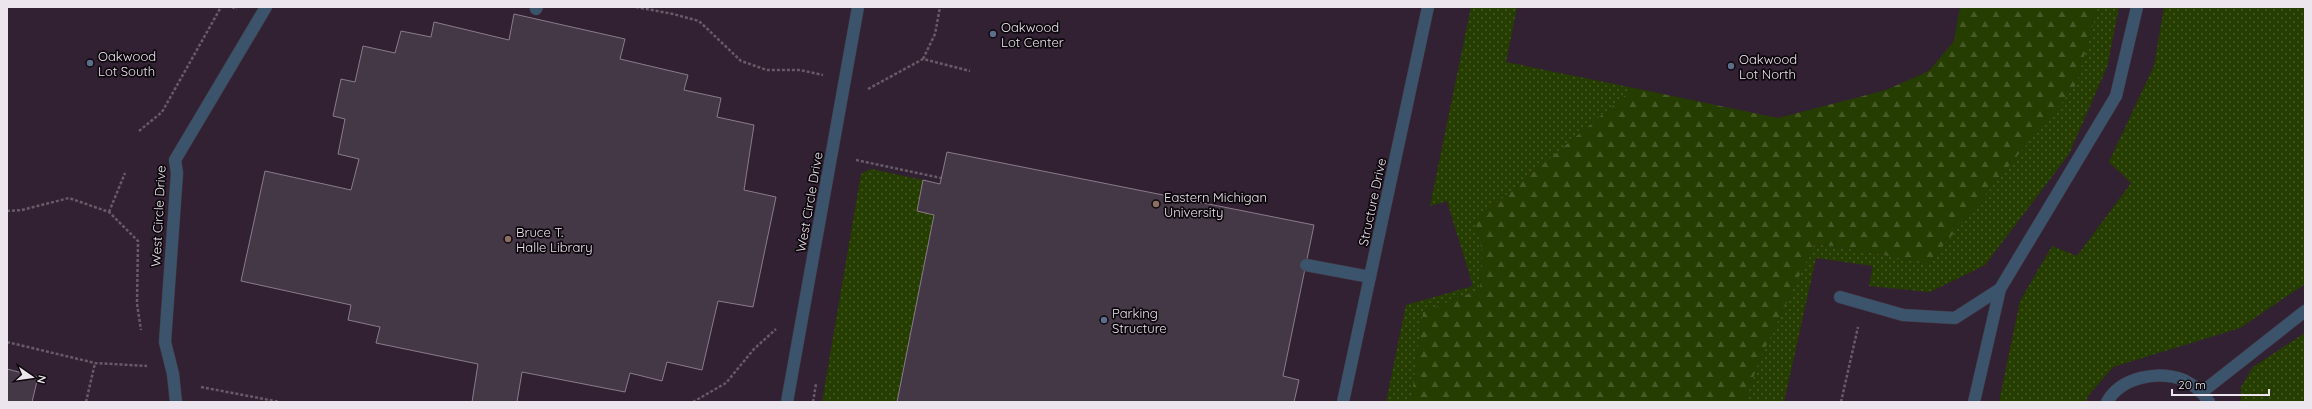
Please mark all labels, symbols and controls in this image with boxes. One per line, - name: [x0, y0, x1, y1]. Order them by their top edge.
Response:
- place label: Oakwood Lot Center: [1001, 19, 1064, 50]
- marker: Oakwood Lot Center: [988, 29, 998, 39]
- place label: Oakwood Lot South: [98, 48, 156, 79]
- place label: Oakwood Lot North: [1739, 51, 1797, 82]
- marker: Oakwood Lot South: [85, 58, 95, 68]
- marker: Oakwood Lot North: [1726, 61, 1736, 71]
- street label: West Circle Drive: [792, 151, 826, 253]
- street label: Structure Drive: [1355, 157, 1389, 247]
- street label: West Circle Drive: [147, 165, 169, 267]
- place label: Eastern Michigan University: [1164, 189, 1267, 220]
- marker: Eastern Michigan University: [1151, 199, 1161, 209]
- place label: Bruce T. Halle Library: [516, 224, 593, 255]
- marker: Bruce T. Halle Library: [503, 234, 513, 244]
- place label: Parking Structure: [1112, 305, 1167, 336]
- marker: Parking Structure: [1099, 315, 1109, 325]
- north arrow: [12, 357, 52, 397]
- scale bar: [2172, 371, 2269, 397]
- text: N: [34, 374, 49, 385]
- text: 20 m: [2178, 377, 2206, 392]

